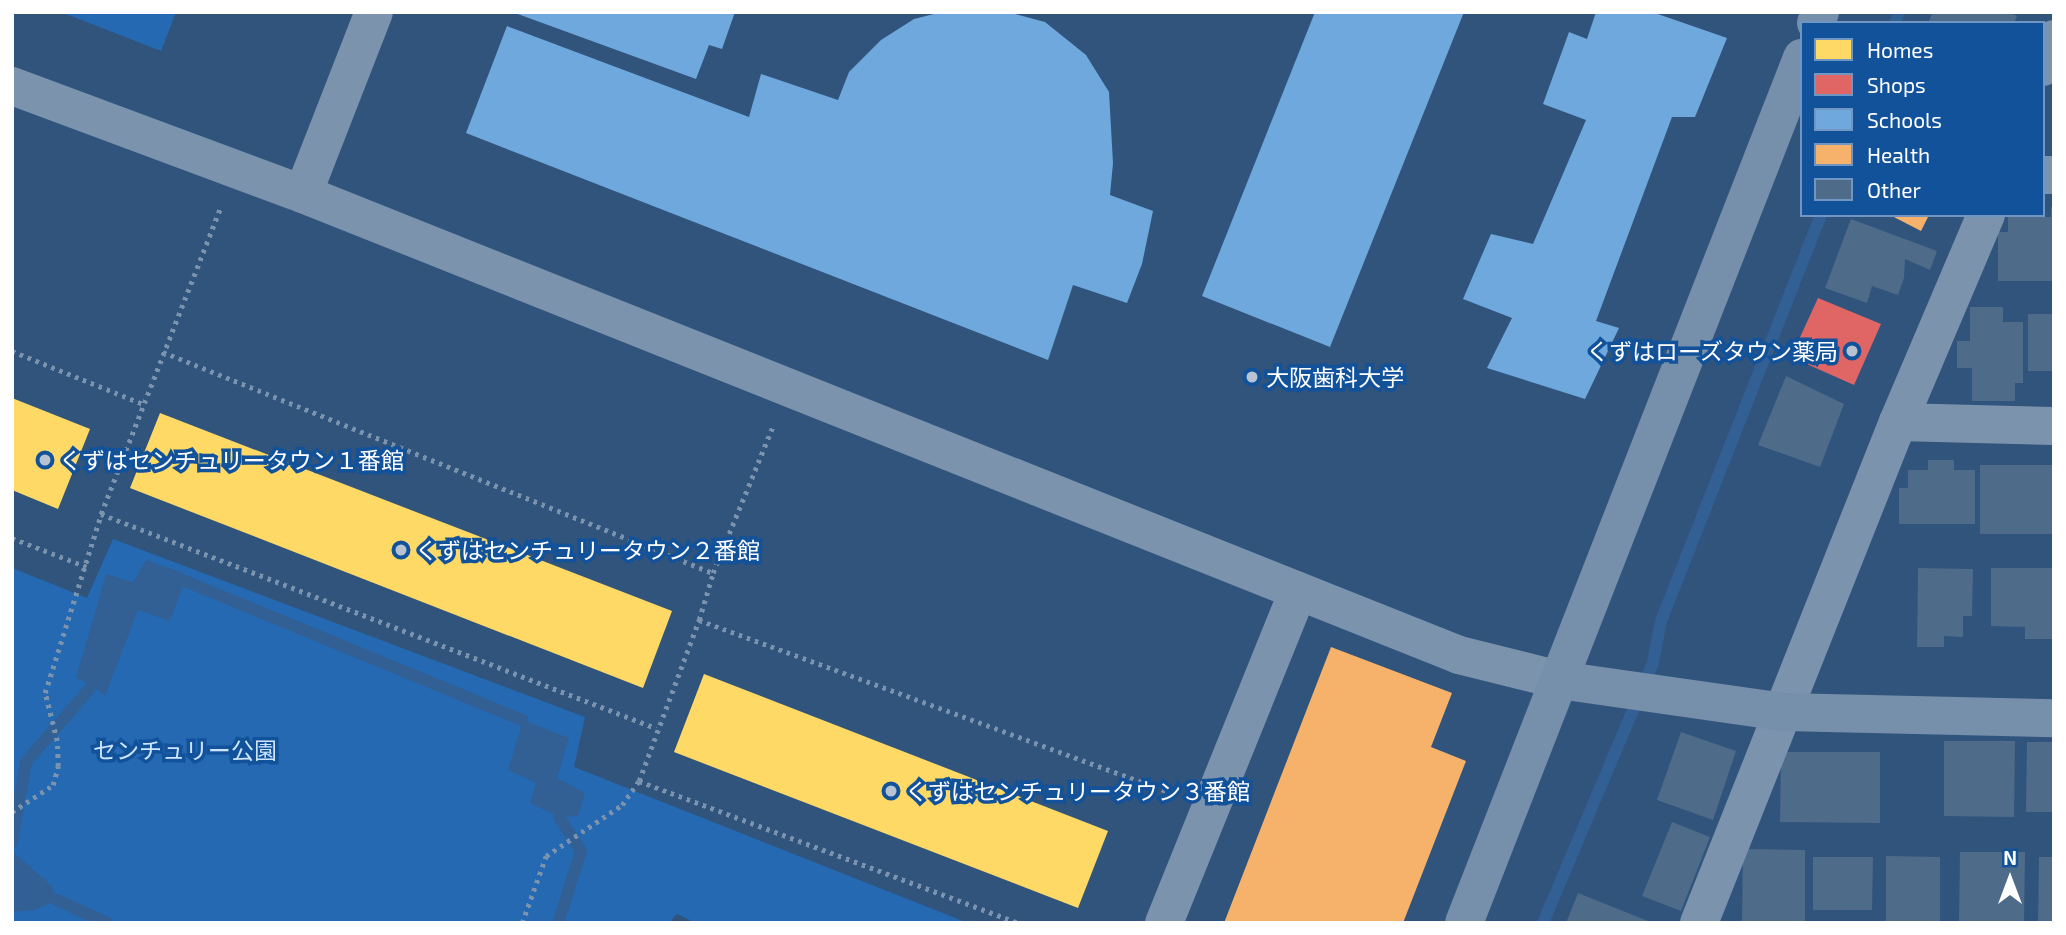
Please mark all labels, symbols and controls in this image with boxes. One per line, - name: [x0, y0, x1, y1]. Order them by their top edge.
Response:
- legend: [1800, 21, 2045, 217]
- text: Homes: [1867, 37, 1933, 62]
- text: Shops: [1867, 72, 1926, 97]
- text: Schools: [1867, 107, 1942, 132]
- text: Health: [1867, 142, 1930, 167]
- text: Other: [1867, 177, 1921, 202]
- place label: くずはローズタウン薬局: [1585, 337, 1838, 365]
- marker: くずはローズタウン薬局: [1844, 343, 1860, 359]
- place label: 大阪歯科大学: [1266, 363, 1404, 391]
- marker: 大阪歯科大学: [1244, 369, 1260, 385]
- place label: くずはセンチュリータウン１番館: [59, 446, 404, 474]
- marker: くずはセンチュリータウン１番館: [37, 452, 53, 468]
- place label: くずはセンチュリータウン２番館: [415, 536, 760, 564]
- marker: くずはセンチュリータウン２番館: [393, 542, 409, 558]
- park label: センチュリー公園: [93, 736, 277, 764]
- place label: くずはセンチュリータウン３番館: [905, 777, 1250, 805]
- marker: くずはセンチュリータウン３番館: [883, 783, 899, 799]
- north arrow: [1975, 844, 2045, 914]
- text: N: [2003, 846, 2017, 869]

